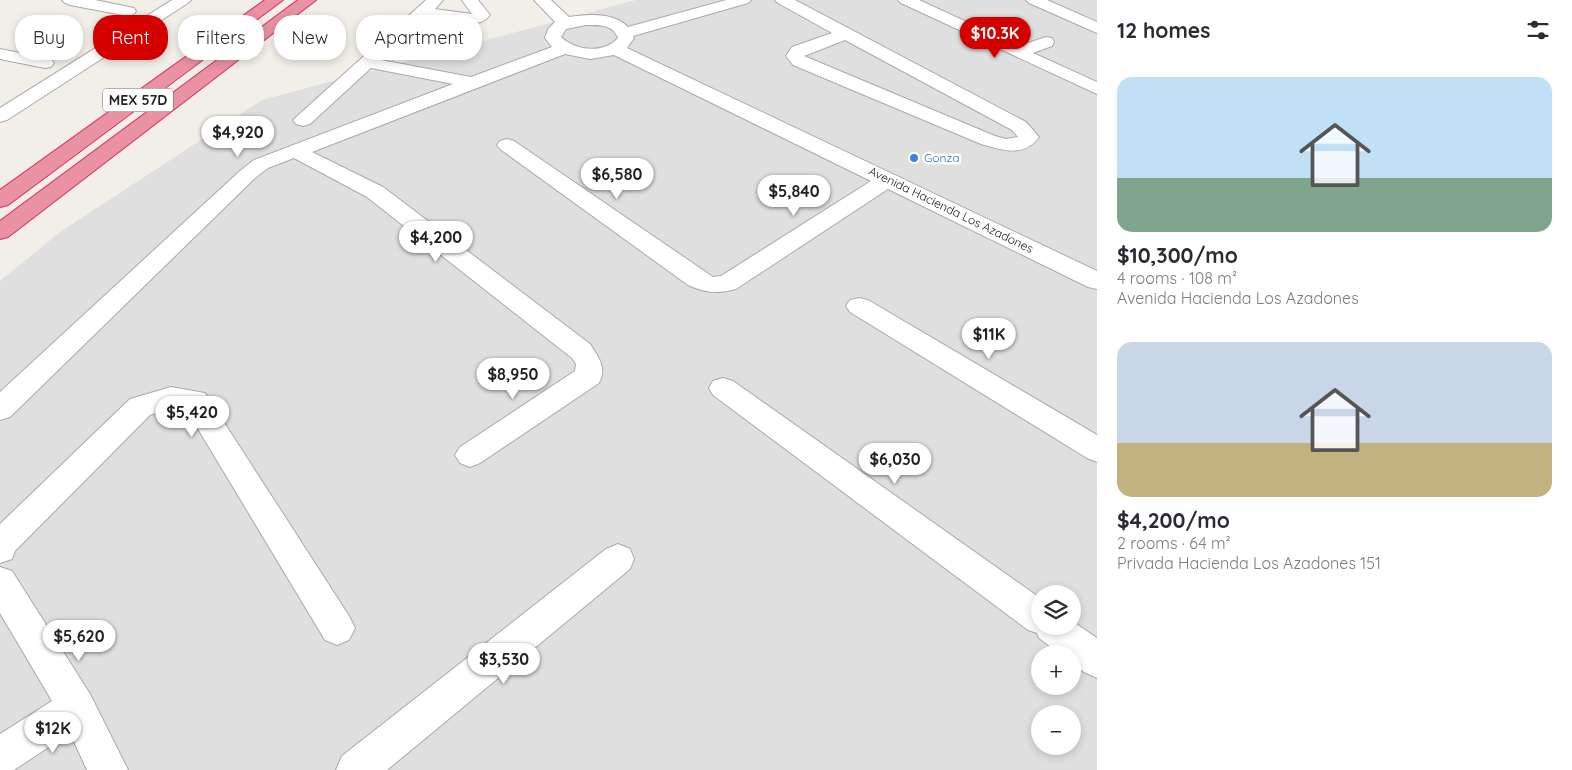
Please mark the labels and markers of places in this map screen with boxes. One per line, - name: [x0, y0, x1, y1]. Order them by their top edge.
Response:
- pin: $10.3K: [954, 17, 1036, 59]
- pin: $4,920: [197, 116, 279, 158]
- place label: Gonza: [924, 150, 960, 165]
- marker: Gonza: [908, 152, 920, 164]
- pin: $6,580: [576, 158, 658, 200]
- pin: $5,840: [753, 174, 835, 217]
- pin: $4,200: [395, 220, 477, 263]
- pin: $11K: [959, 318, 1019, 360]
- pin: $8,950: [472, 358, 554, 400]
- pin: $5,420: [151, 396, 233, 438]
- pin: $6,030: [854, 442, 936, 485]
- pin: $5,620: [38, 620, 120, 662]
- pin: $3,530: [463, 642, 545, 685]
- pin: $12K: [23, 712, 83, 754]

